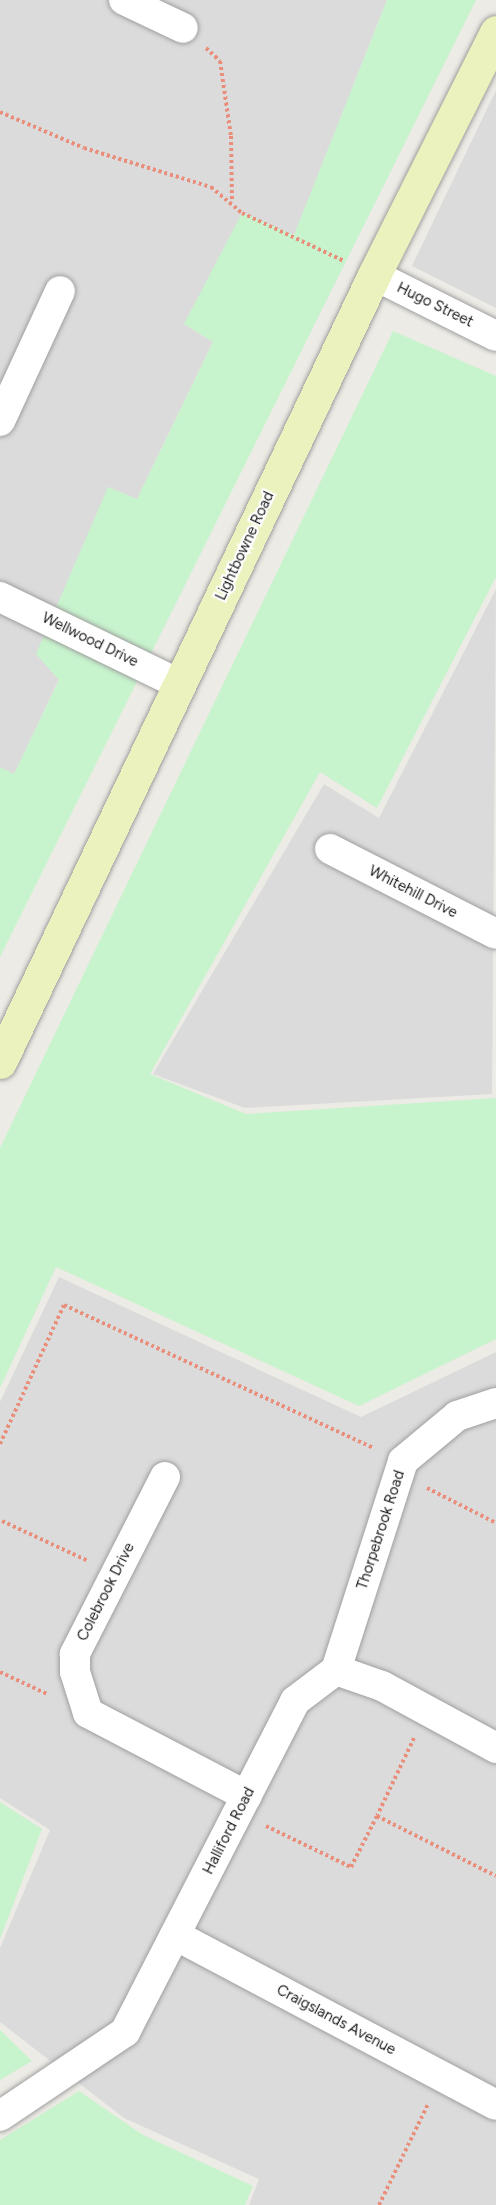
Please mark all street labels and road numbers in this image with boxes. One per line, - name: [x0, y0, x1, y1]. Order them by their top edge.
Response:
- street label: Hugo Street: [394, 279, 476, 331]
- street label: Lightbowne Road: [212, 489, 278, 603]
- street label: Wellwood Drive: [39, 609, 141, 671]
- street label: Whitehill Drive: [366, 862, 460, 922]
- street label: Thorpebrook Road: [353, 1468, 409, 1592]
- street label: Colebrook Drive: [73, 1540, 139, 1644]
- street label: Halliford Road: [199, 1784, 259, 1878]
- street label: Craigslands Avenue: [273, 1981, 399, 2059]

